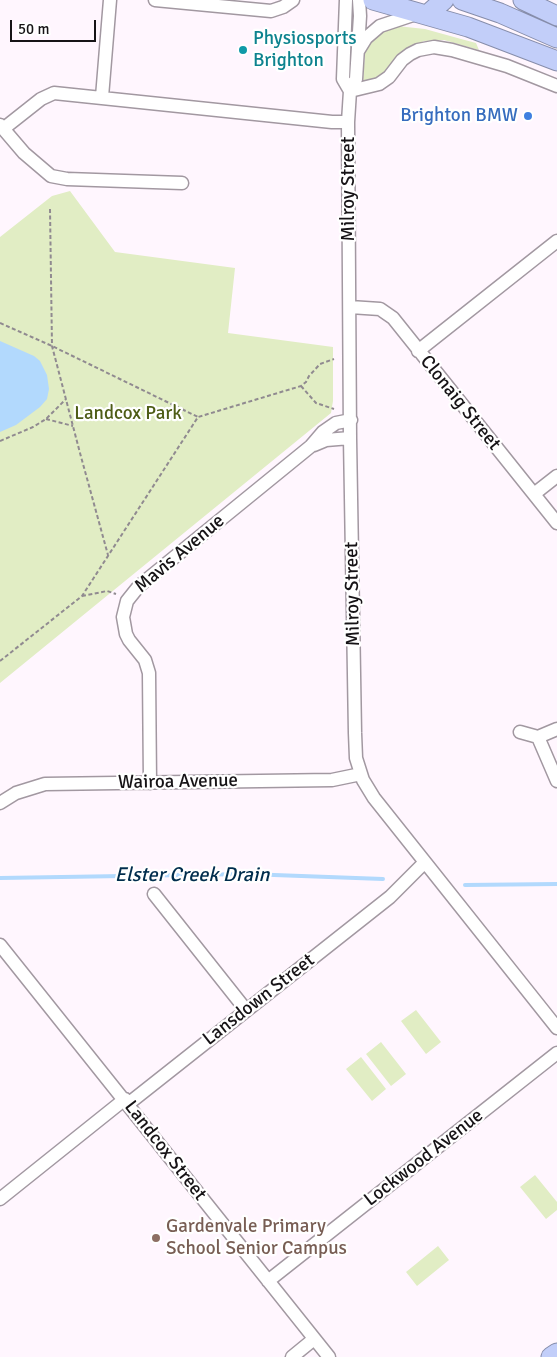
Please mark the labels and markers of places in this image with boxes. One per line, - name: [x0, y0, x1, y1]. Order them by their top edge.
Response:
- place label: Physiosports Brighton: [253, 28, 357, 72]
- marker: Physiosports Brighton: [237, 44, 249, 56]
- place label: Brighton BMW: [400, 105, 518, 127]
- marker: Brighton BMW: [522, 110, 534, 122]
- place label: Gardenvale Primary School Senior Campus: [166, 1216, 347, 1260]
- marker: Gardenvale Primary School Senior Campus: [150, 1232, 162, 1244]

